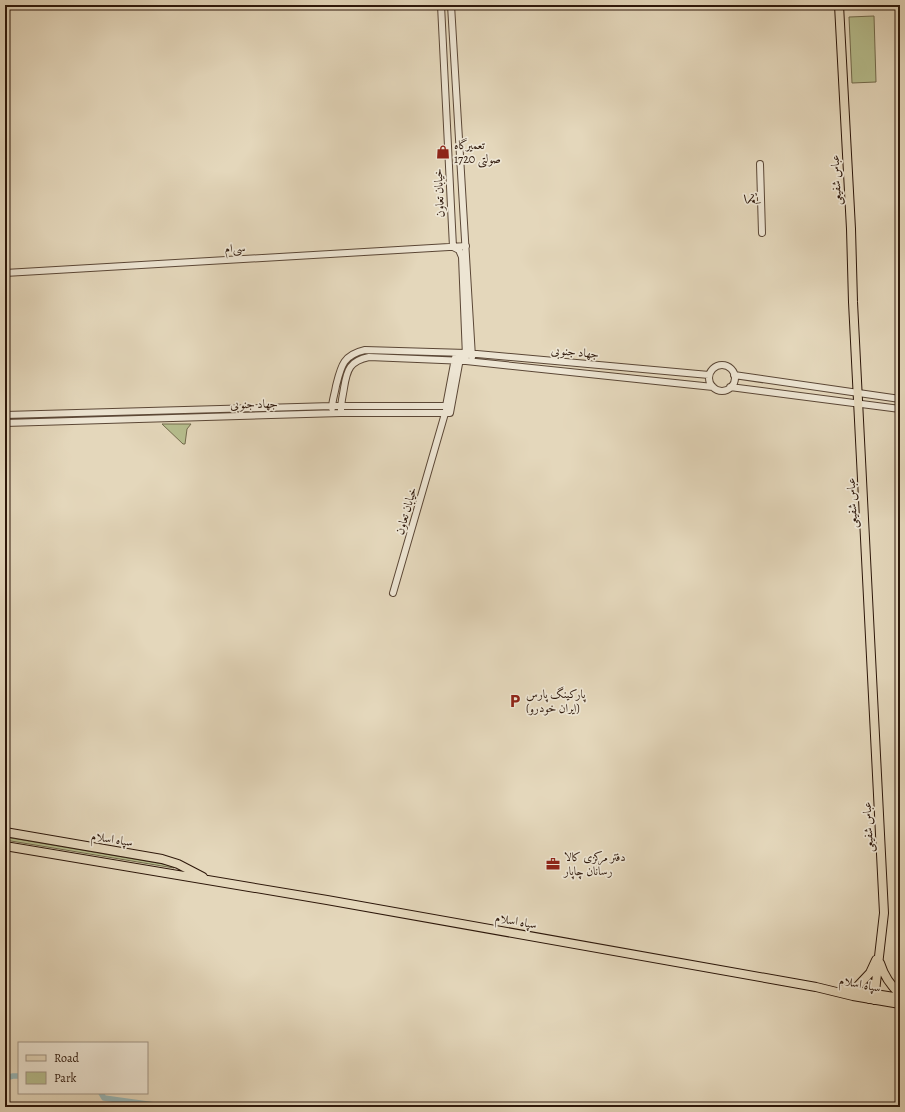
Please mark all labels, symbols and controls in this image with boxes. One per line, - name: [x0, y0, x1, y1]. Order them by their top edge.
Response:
- place label: تعمیرگاه 1720 صولتی: [454, 137, 501, 168]
- shop icon: تعمیرگاه 1720 صولتی: [435, 144, 451, 160]
- street label: عباس شفیعی: [827, 154, 846, 206]
- street label: خیابان تعاون: [430, 168, 448, 218]
- street label: یکم: [742, 193, 761, 205]
- street label: سی‌ام: [224, 239, 246, 260]
- street label: جهاد جنوبی: [550, 342, 600, 363]
- street label: جهاد جنوبی: [230, 396, 278, 413]
- street label: عباس شفیعی: [843, 477, 862, 529]
- street label: خیابان تعاون: [392, 485, 420, 537]
- place label: پارکینگ پارس (ایران خودرو): [526, 686, 586, 716]
- parking icon: پارکینگ پارس (ایران خودرو): [507, 693, 523, 709]
- street label: عباس شفیعی: [859, 801, 878, 853]
- street label: سپاه اسلام: [89, 828, 134, 853]
- place label: دفتر مرکزی کالا رسانان چاپار: [563, 849, 626, 880]
- office icon: دفتر مرکزی کالا رسانان چاپار: [545, 856, 561, 872]
- street label: سپاه اسلام: [493, 909, 538, 936]
- street label: سپاه اسلام: [837, 972, 883, 999]
- legend: [18, 1042, 148, 1094]
- text: Road: [54, 1050, 80, 1066]
- text: Park: [54, 1070, 77, 1086]

